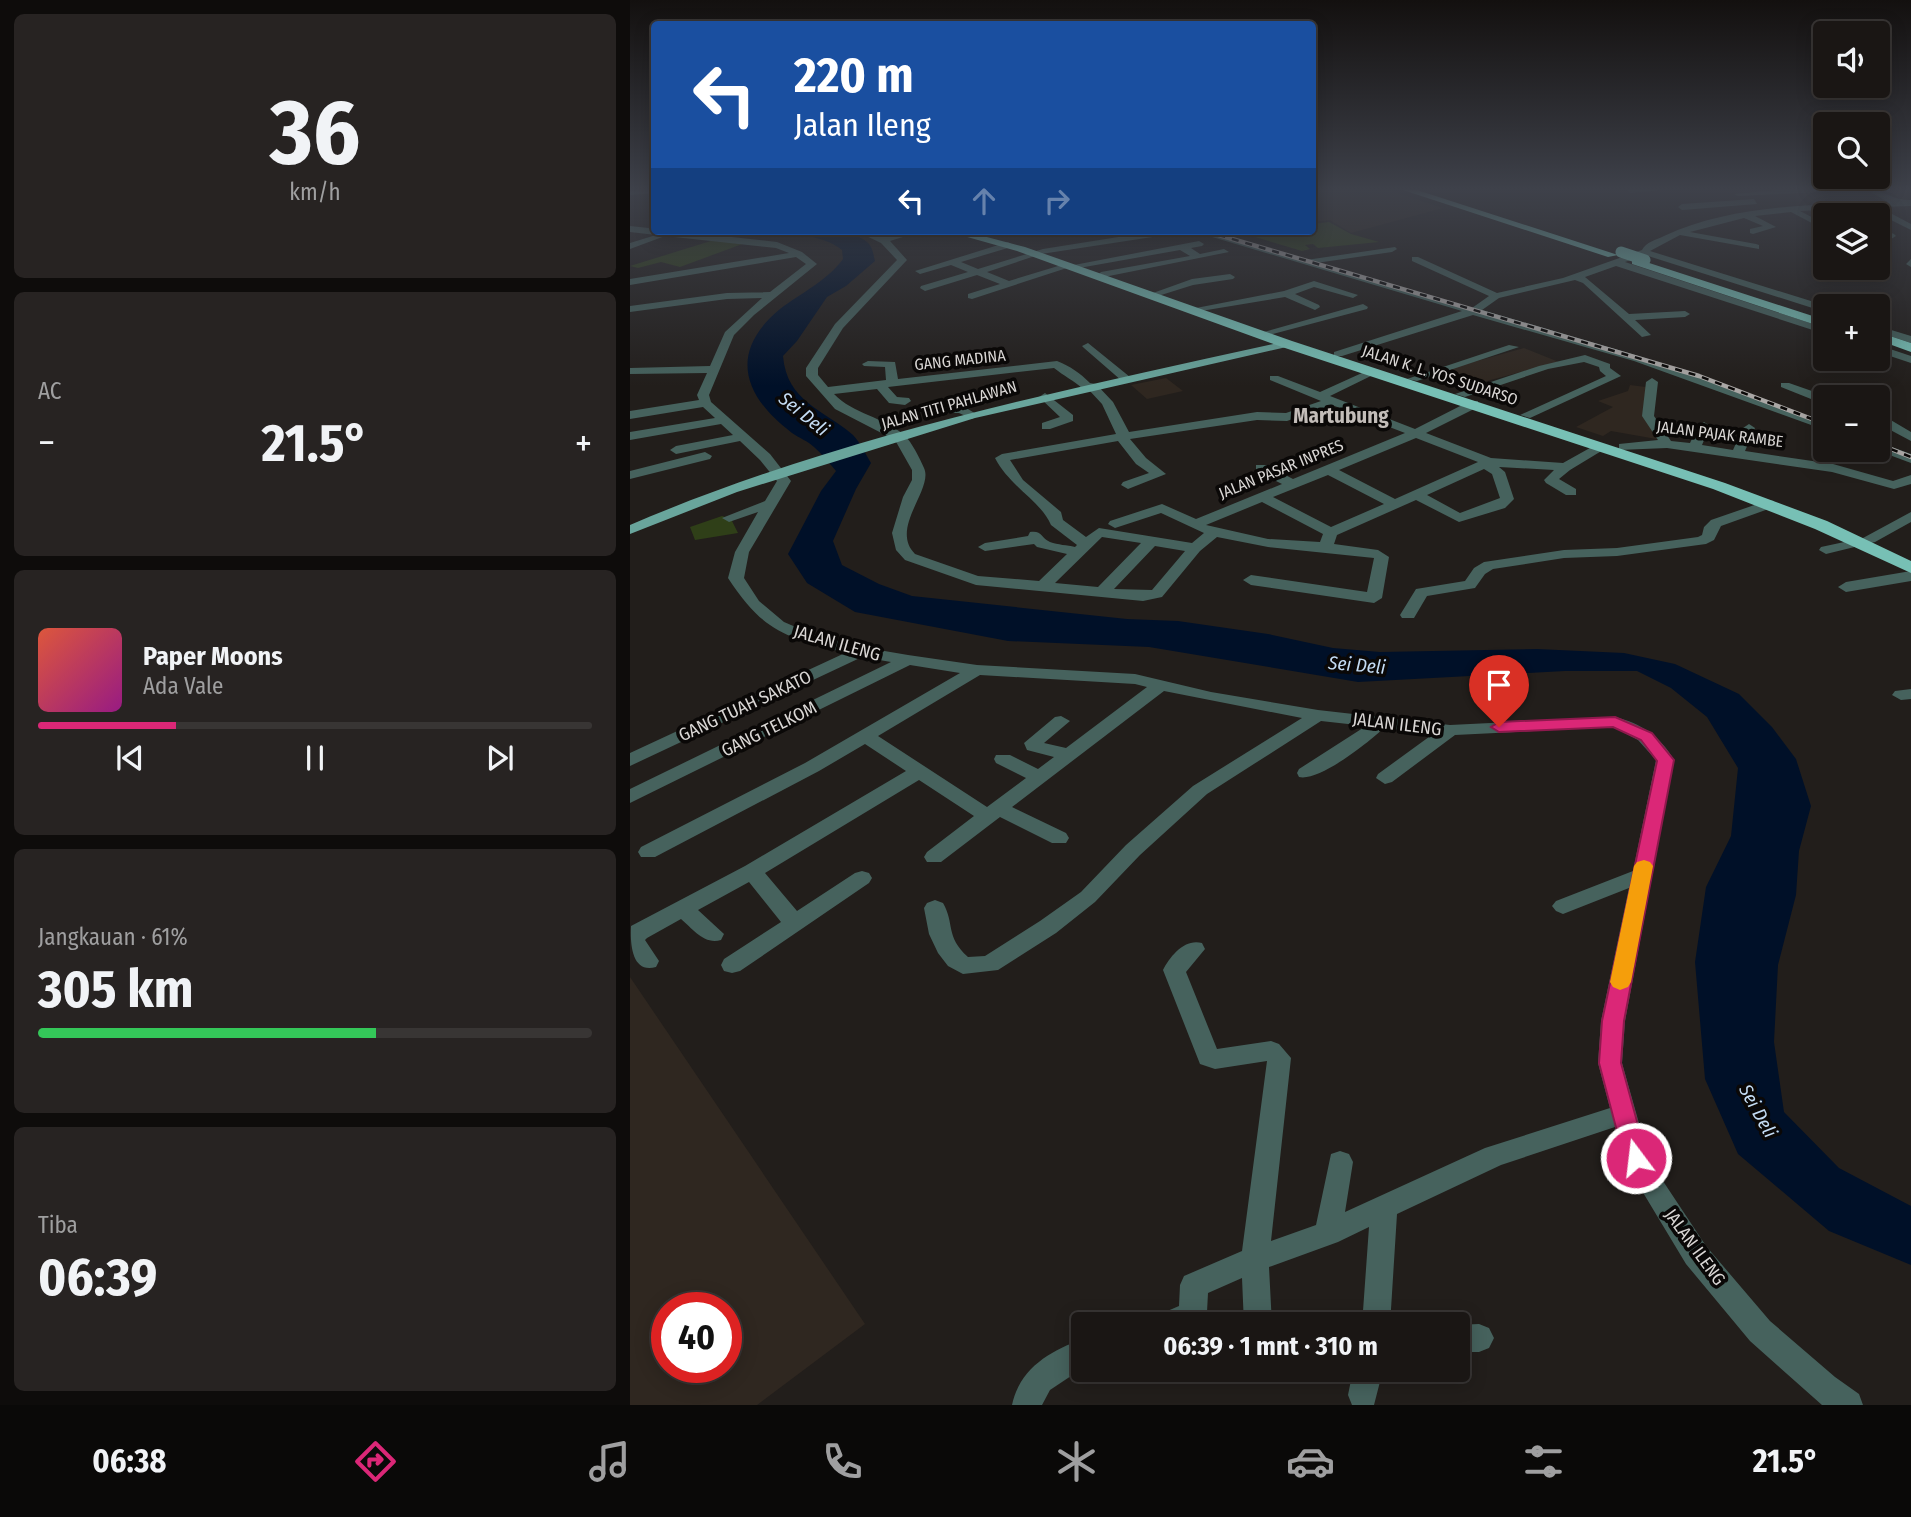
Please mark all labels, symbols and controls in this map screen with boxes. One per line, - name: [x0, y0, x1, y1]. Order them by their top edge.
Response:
- map controls: [1813, 21, 1890, 462]
- button: sound: [1813, 21, 1890, 98]
- text: 220 m: [794, 46, 914, 105]
- icon: left: [679, 49, 770, 140]
- text: 36: [270, 78, 360, 187]
- text: Jalan Ileng: [794, 106, 931, 144]
- button: search: [1813, 112, 1890, 189]
- text: km/h: [289, 178, 341, 206]
- icon: left: [892, 182, 930, 220]
- icon: ahead: [965, 182, 1003, 220]
- icon: right: [1038, 182, 1076, 220]
- button: layers: [1813, 203, 1890, 280]
- button: +: [1813, 294, 1890, 371]
- street label: JALAN K. L. YOS SUDARSO: [1360, 341, 1520, 409]
- street label: GANG MADINA: [913, 346, 1007, 374]
- text: AC: [38, 377, 62, 405]
- street label: JALAN TITI PAHLAWAN: [879, 377, 1019, 433]
- button: −: [1813, 385, 1890, 462]
- water label: Sei Deli: [774, 386, 834, 441]
- district label: Martubung: [1293, 403, 1389, 429]
- text: 21.5°: [261, 412, 368, 475]
- street label: JALAN PAJAK RAMBE: [1656, 417, 1784, 451]
- text: −: [38, 420, 55, 466]
- text: +: [575, 420, 592, 466]
- street label: JALAN PASAR INPRES: [1216, 435, 1346, 503]
- street label: JALAN ILENG: [791, 620, 883, 666]
- text: Paper Moons: [143, 641, 283, 672]
- water label: Sei Deli: [1326, 651, 1387, 679]
- pin: [1469, 655, 1529, 727]
- street label: GANG TUAH SAKATO: [675, 666, 815, 746]
- icon: arrive: [1480, 666, 1518, 704]
- text: Ada Vale: [143, 672, 223, 700]
- street label: GANG TELKOM: [718, 696, 820, 762]
- street label: JALAN ILENG: [1351, 708, 1443, 740]
- icon: previous: [111, 739, 149, 777]
- icon: pause: [296, 739, 334, 777]
- icon: next: [481, 739, 519, 777]
- text: Jangkauan · 61%: [38, 923, 188, 951]
- text: 305 km: [38, 958, 193, 1021]
- water label: Sei Deli: [1734, 1079, 1782, 1142]
- position arrow: [1599, 1121, 1673, 1195]
- street label: JALAN ILENG: [1660, 1204, 1730, 1290]
- text: Tiba: [38, 1211, 78, 1239]
- text: 06:39: [38, 1246, 157, 1309]
- speed limit sign: 40: [651, 1292, 742, 1383]
- text: 06:39 · 1 mnt · 310 m: [1163, 1331, 1378, 1362]
- icon: directions: [351, 1437, 400, 1486]
- icon: music: [585, 1437, 634, 1486]
- icon: phone: [818, 1437, 867, 1486]
- icon: climate: [1052, 1437, 1101, 1486]
- icon: car: [1286, 1437, 1335, 1486]
- icon: filters: [1519, 1437, 1568, 1486]
- text: 06:38: [92, 1442, 166, 1480]
- text: 21.5°: [1753, 1442, 1819, 1480]

